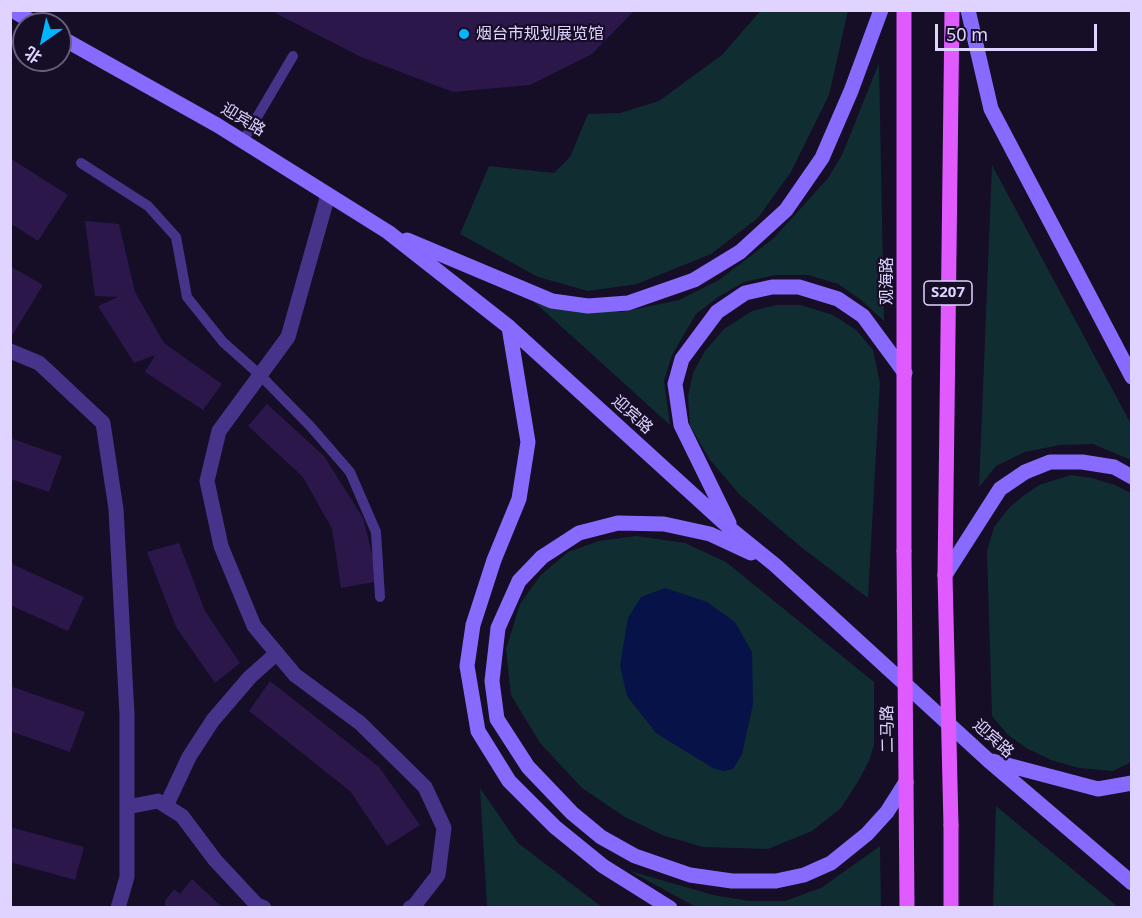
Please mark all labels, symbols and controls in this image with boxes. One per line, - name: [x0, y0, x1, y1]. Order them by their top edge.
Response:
- north arrow: [12, 12, 72, 72]
- scale bar: [938, 12, 1100, 50]
- text: 50 m: [946, 22, 988, 46]
- place label: 烟台市规划展览馆: [476, 24, 604, 44]
- marker: 烟台市规划展览馆: [457, 27, 471, 41]
- text: 北: [20, 42, 46, 69]
- street label: 迎宾路: [217, 99, 269, 141]
- street label: 观海路: [877, 257, 897, 305]
- road number: S207: [924, 281, 972, 305]
- street label: 迎宾路: [608, 392, 656, 438]
- street label: 二马路: [878, 705, 898, 753]
- street label: 迎宾路: [969, 716, 1017, 762]

